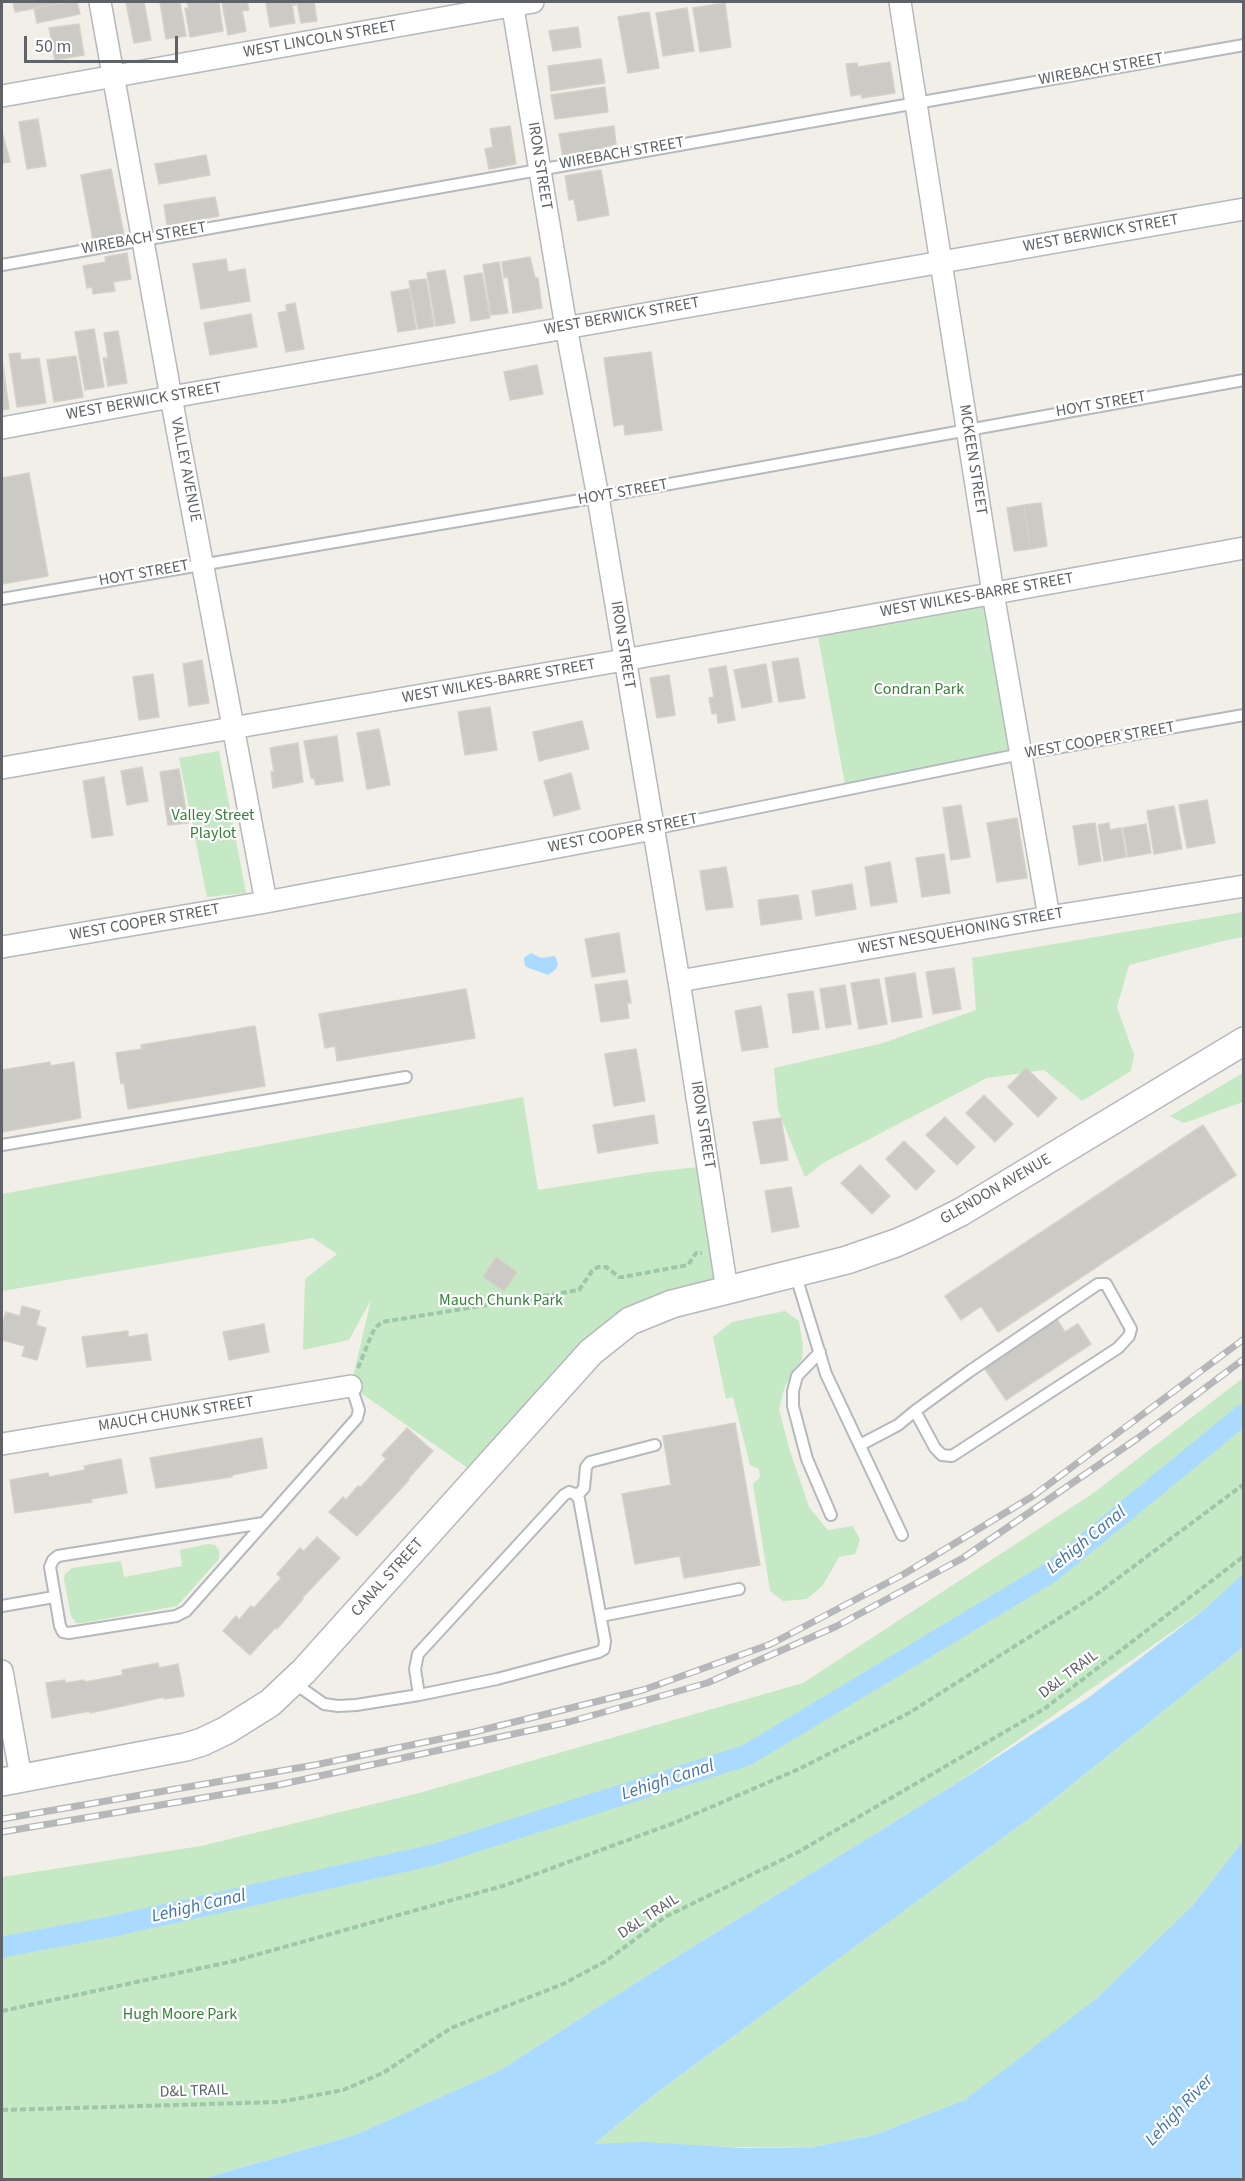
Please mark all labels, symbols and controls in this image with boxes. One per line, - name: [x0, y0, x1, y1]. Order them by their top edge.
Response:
- street label: WEST LINCOLN STREET: [242, 17, 398, 63]
- scale bar: [27, 24, 182, 62]
- text: 50 m: [35, 34, 71, 59]
- street label: WIREBACH STREET: [1037, 50, 1165, 90]
- street label: IRON STREET: [523, 121, 555, 211]
- street label: WIREBACH STREET: [558, 134, 686, 174]
- street label: WEST BERWICK STREET: [1022, 211, 1180, 257]
- street label: WIREBACH STREET: [80, 219, 208, 259]
- street label: WEST BERWICK STREET: [543, 294, 701, 340]
- street label: WEST BERWICK STREET: [65, 379, 223, 425]
- street label: HOYT STREET: [1054, 388, 1148, 422]
- street label: MCKEEN STREET: [954, 403, 990, 517]
- street label: VALLEY AVENUE: [165, 416, 205, 524]
- street label: HOYT STREET: [576, 476, 670, 510]
- street label: HOYT STREET: [97, 557, 191, 591]
- street label: WEST WILKES-BARRE STREET: [879, 570, 1075, 622]
- street label: IRON STREET: [606, 600, 638, 690]
- street label: WEST WILKES-BARRE STREET: [401, 656, 597, 708]
- park label: Condran Park: [874, 680, 964, 700]
- street label: WEST COOPER STREET: [1023, 718, 1177, 764]
- park label: Valley Street Playlot: [172, 806, 254, 844]
- street label: WEST COOPER STREET: [547, 810, 699, 858]
- street label: WEST COOPER STREET: [68, 900, 222, 946]
- street label: WEST NESQUEHONING STREET: [857, 904, 1065, 960]
- street label: IRON STREET: [686, 1080, 718, 1170]
- street label: GLENDON AVENUE: [937, 1151, 1055, 1229]
- park label: Mauch Chunk Park: [439, 1291, 563, 1311]
- street label: MAUCH CHUNK STREET: [97, 1393, 255, 1437]
- water label: Lehigh Canal: [1043, 1502, 1131, 1580]
- street label: CANAL STREET: [348, 1535, 428, 1621]
- street label: D&L TRAIL: [1036, 1647, 1102, 1703]
- water label: Lehigh Canal: [619, 1756, 717, 1806]
- water label: Lehigh Canal: [150, 1886, 248, 1928]
- street label: D&L TRAIL: [615, 1890, 683, 1944]
- park label: Hugh Moore Park: [123, 2005, 237, 2025]
- water label: Lehigh River: [1141, 2071, 1219, 2151]
- street label: D&L TRAIL: [159, 2081, 229, 2103]

